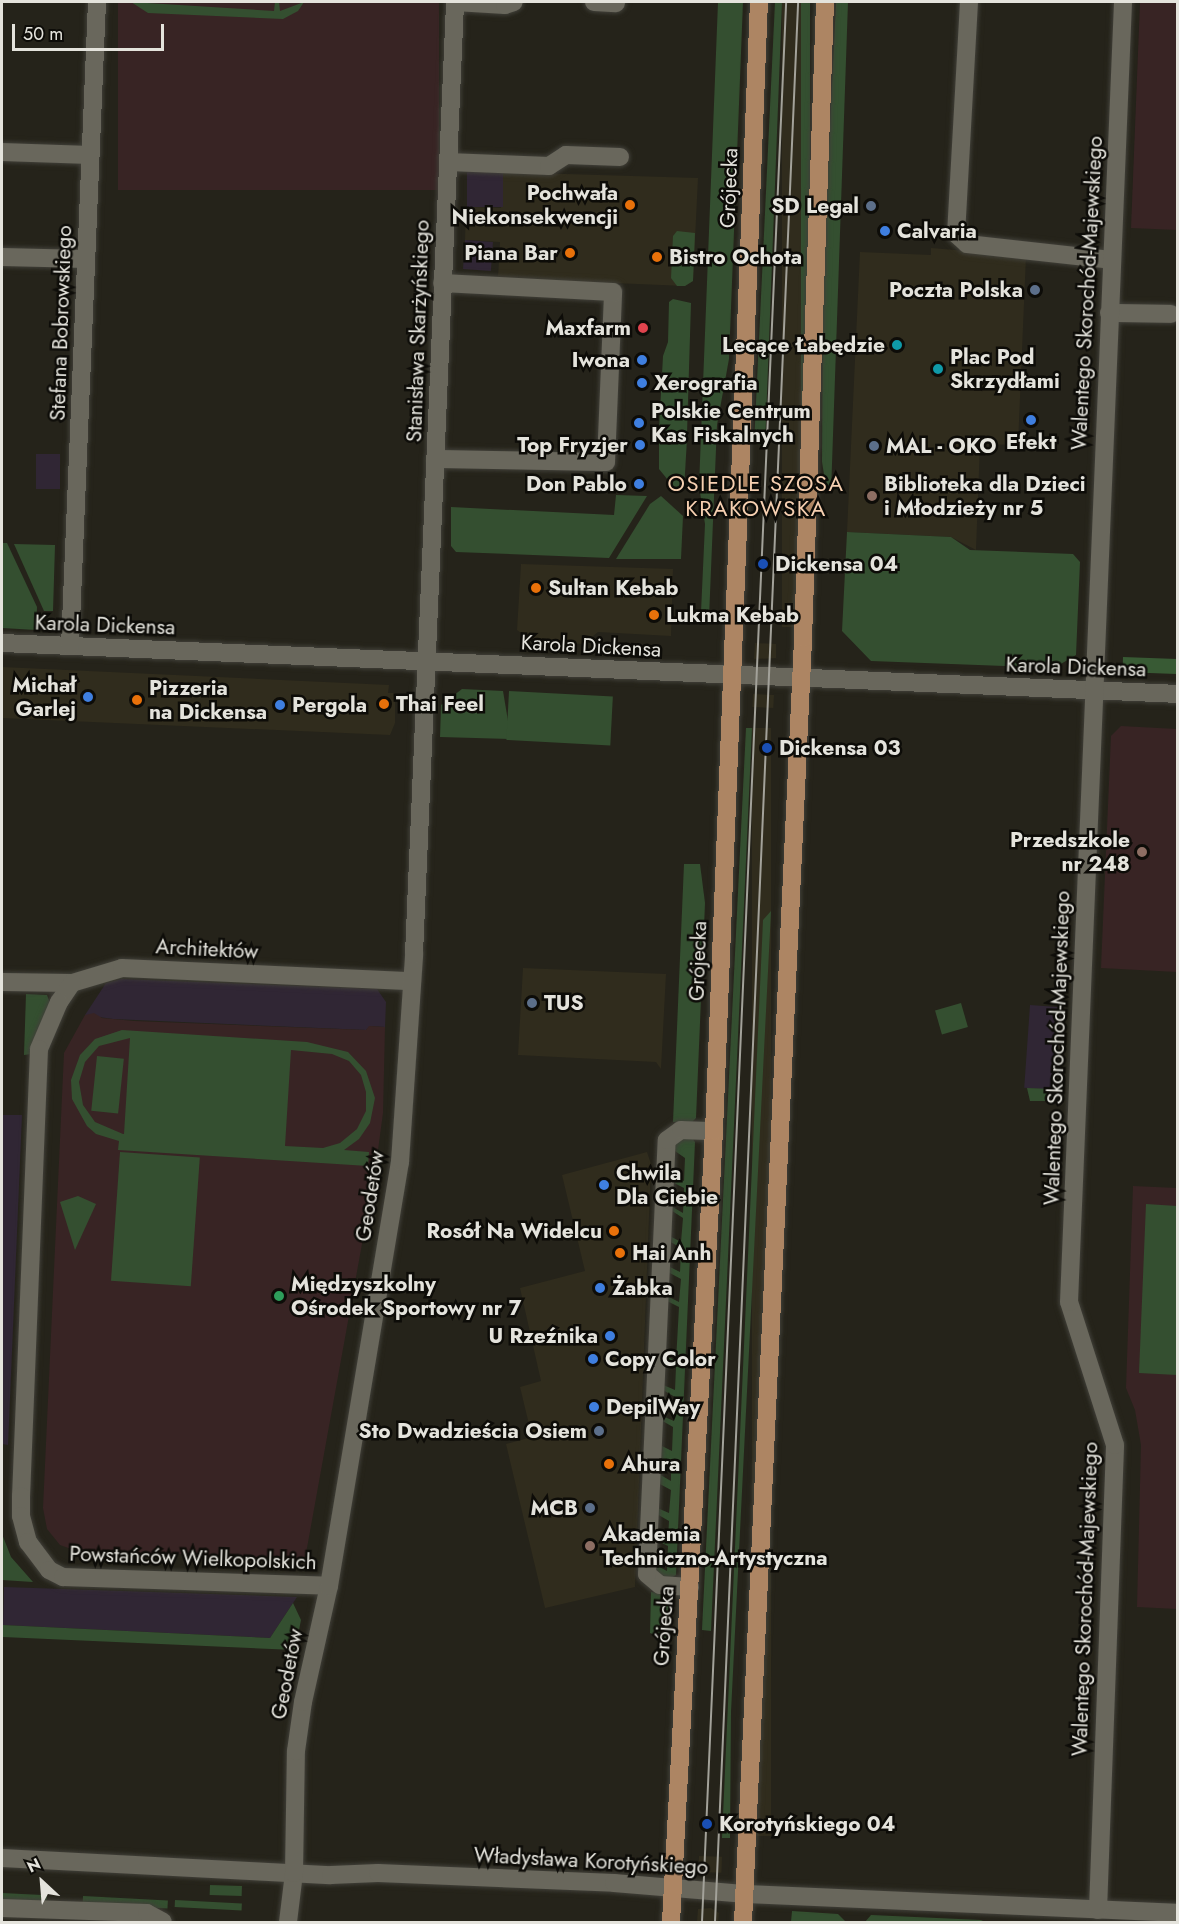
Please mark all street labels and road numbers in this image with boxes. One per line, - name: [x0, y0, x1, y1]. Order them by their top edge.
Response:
- street label: Walentego Skorochód-Majewskiego: [1066, 135, 1108, 451]
- street label: Grójecka: [715, 148, 743, 228]
- street label: Stanisława Skarżyńskiego: [402, 219, 434, 443]
- street label: Stefana Bobrowskiego: [45, 225, 77, 421]
- street label: Karola Dickensa: [34, 610, 176, 640]
- street label: Karola Dickensa: [520, 630, 662, 662]
- street label: Karola Dickensa: [1005, 652, 1147, 682]
- street label: Walentego Skorochód-Majewskiego: [1039, 890, 1075, 1206]
- street label: Grójecka: [684, 921, 712, 1001]
- street label: Architektów: [155, 934, 259, 964]
- street label: Geodetów: [350, 1149, 390, 1243]
- street label: Walentego Skorochód-Majewskiego: [1067, 1441, 1103, 1757]
- street label: Powstańców Wielkopolskich: [69, 1541, 317, 1575]
- street label: Grójecka: [649, 1585, 679, 1667]
- street label: Geodetów: [266, 1627, 308, 1721]
- street label: Władysława Korotyńskiego: [473, 1842, 709, 1880]

